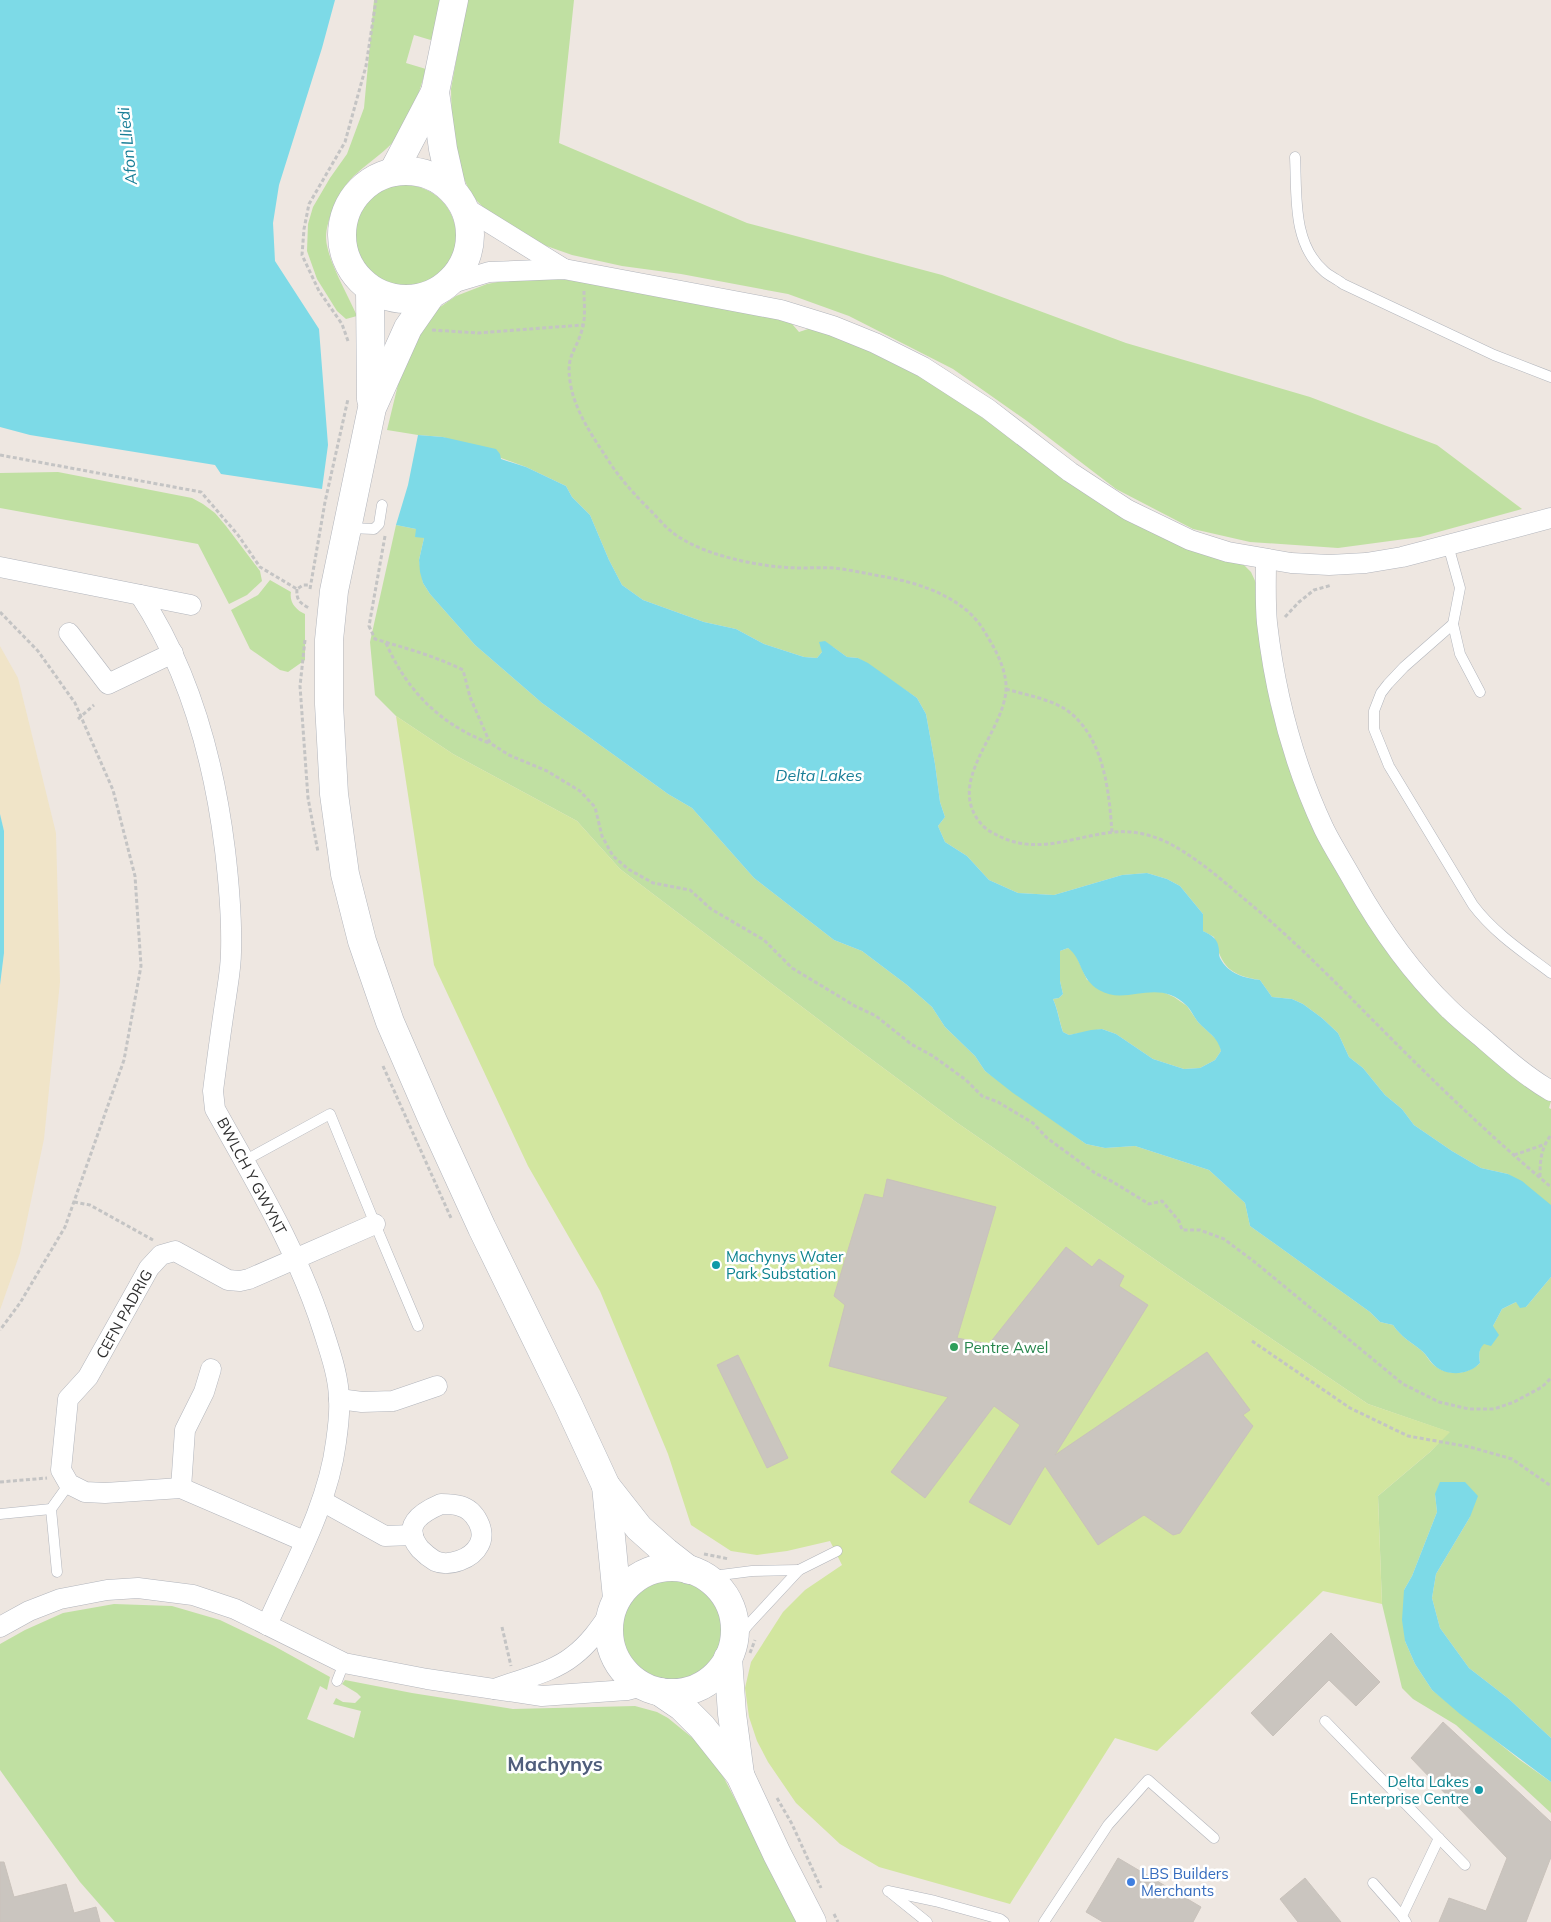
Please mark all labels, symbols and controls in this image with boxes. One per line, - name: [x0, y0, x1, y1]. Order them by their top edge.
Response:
- water label: Afon Lliedi: [113, 106, 141, 187]
- water label: Delta Lakes: [776, 765, 862, 785]
- street label: BWLCH Y GWYNT: [213, 1114, 291, 1238]
- place label: Machynys Water Park Substation: [726, 1247, 844, 1283]
- marker: Machynys Water Park Substation: [710, 1259, 722, 1271]
- street label: CEFN PADRIG: [92, 1266, 156, 1362]
- place label: Pentre Awel: [964, 1338, 1048, 1357]
- marker: Pentre Awel: [948, 1341, 960, 1353]
- district label: Machynys: [507, 1751, 603, 1776]
- place label: Delta Lakes Enterprise Centre: [1350, 1772, 1469, 1808]
- marker: Delta Lakes Enterprise Centre: [1473, 1784, 1485, 1796]
- place label: LBS Builders Merchants: [1141, 1864, 1229, 1900]
- marker: LBS Builders Merchants: [1125, 1876, 1137, 1888]

